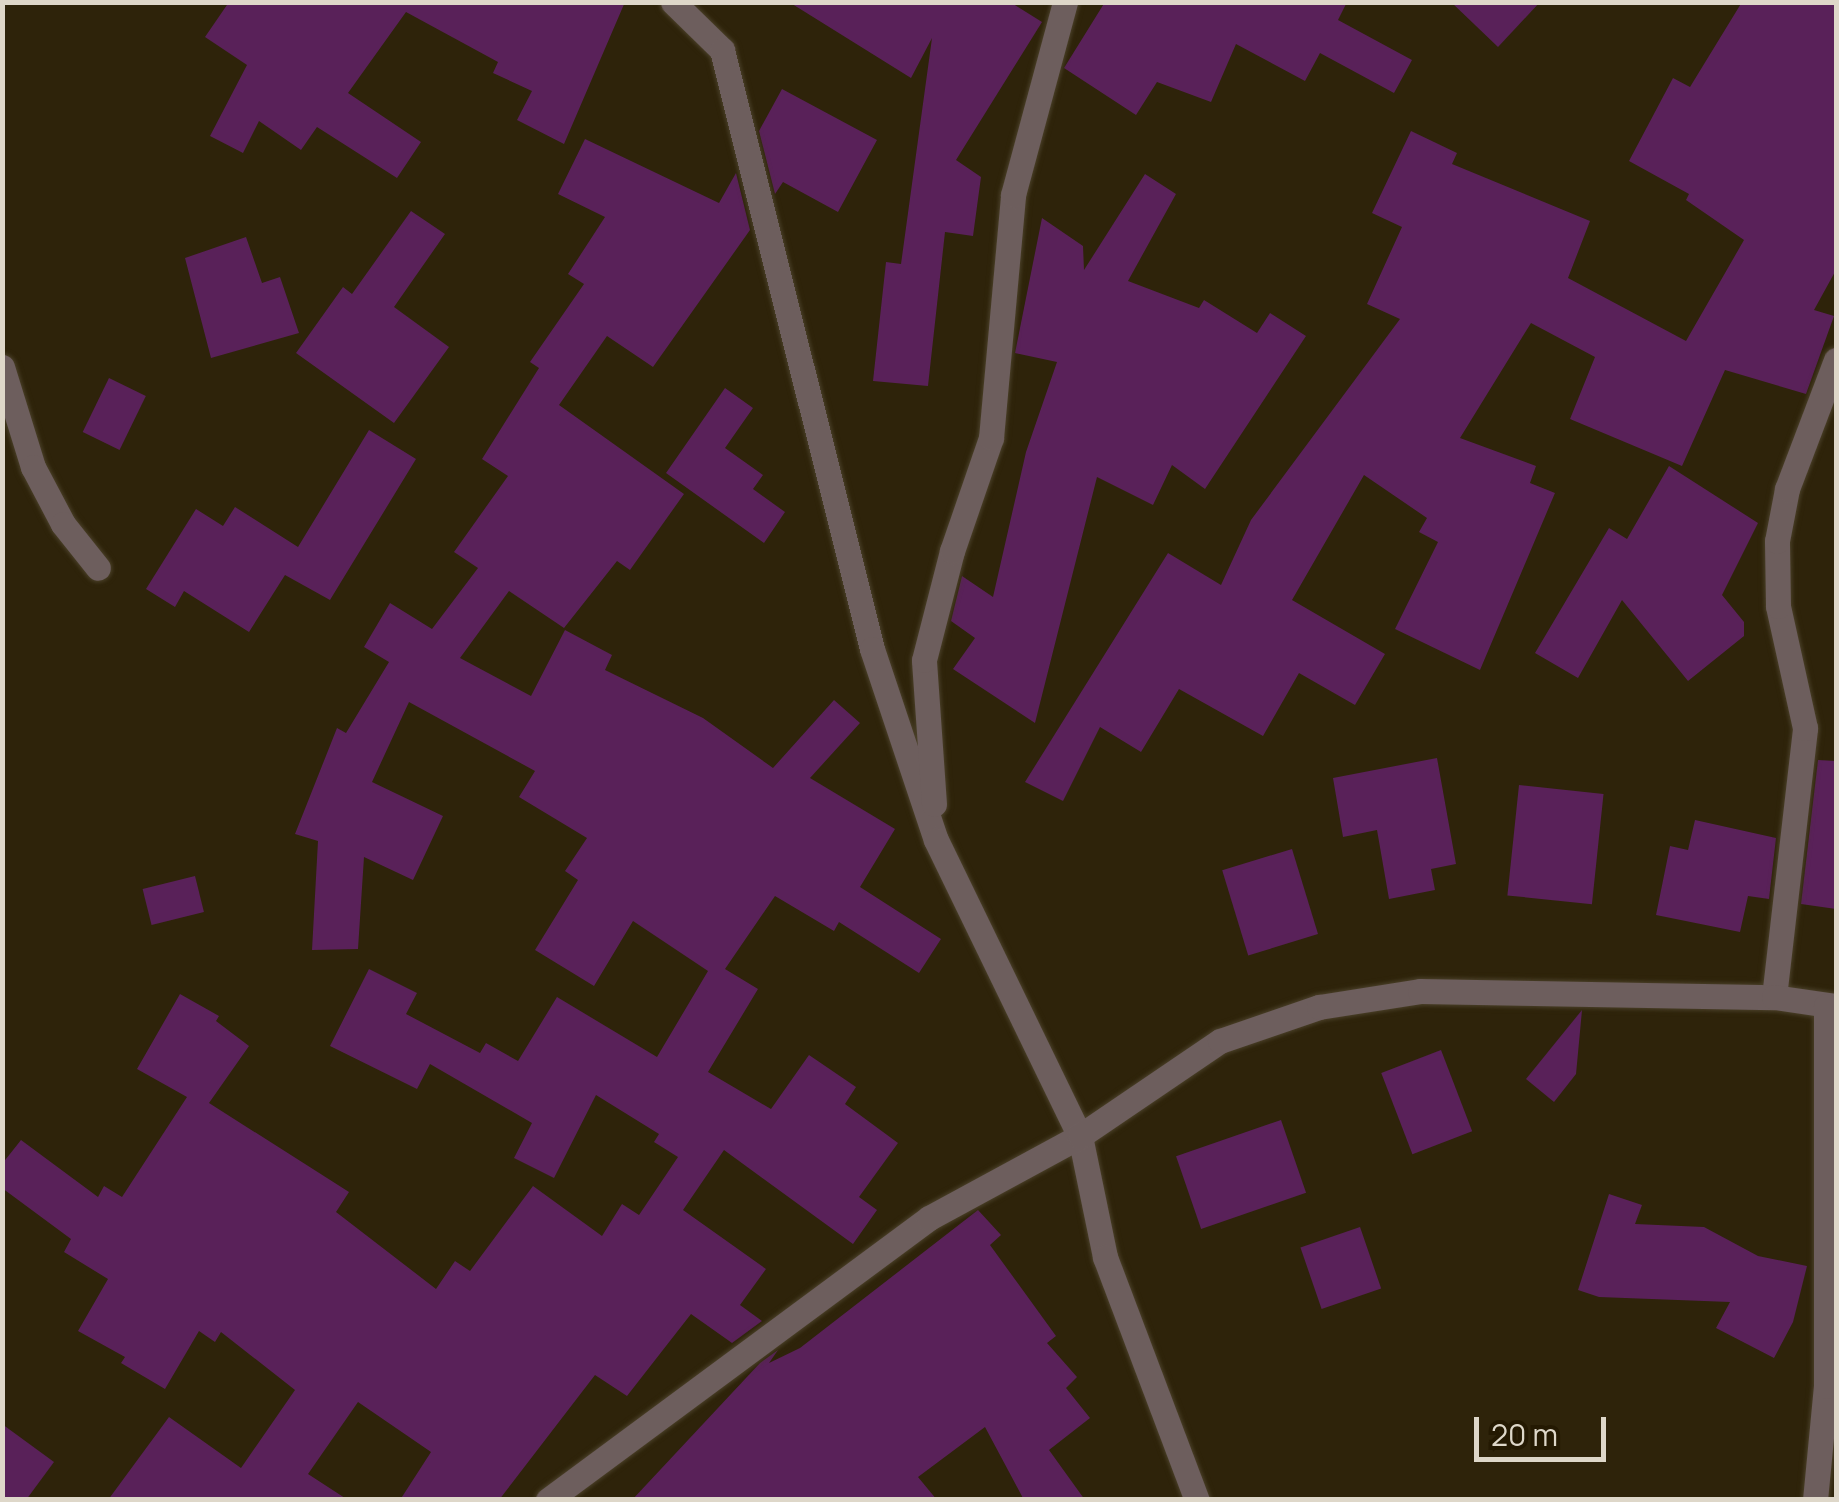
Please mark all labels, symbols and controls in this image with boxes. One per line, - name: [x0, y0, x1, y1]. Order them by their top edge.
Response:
- scale bar: [1479, 1397, 1612, 1459]
- text: 20 m: [1491, 1414, 1558, 1455]

